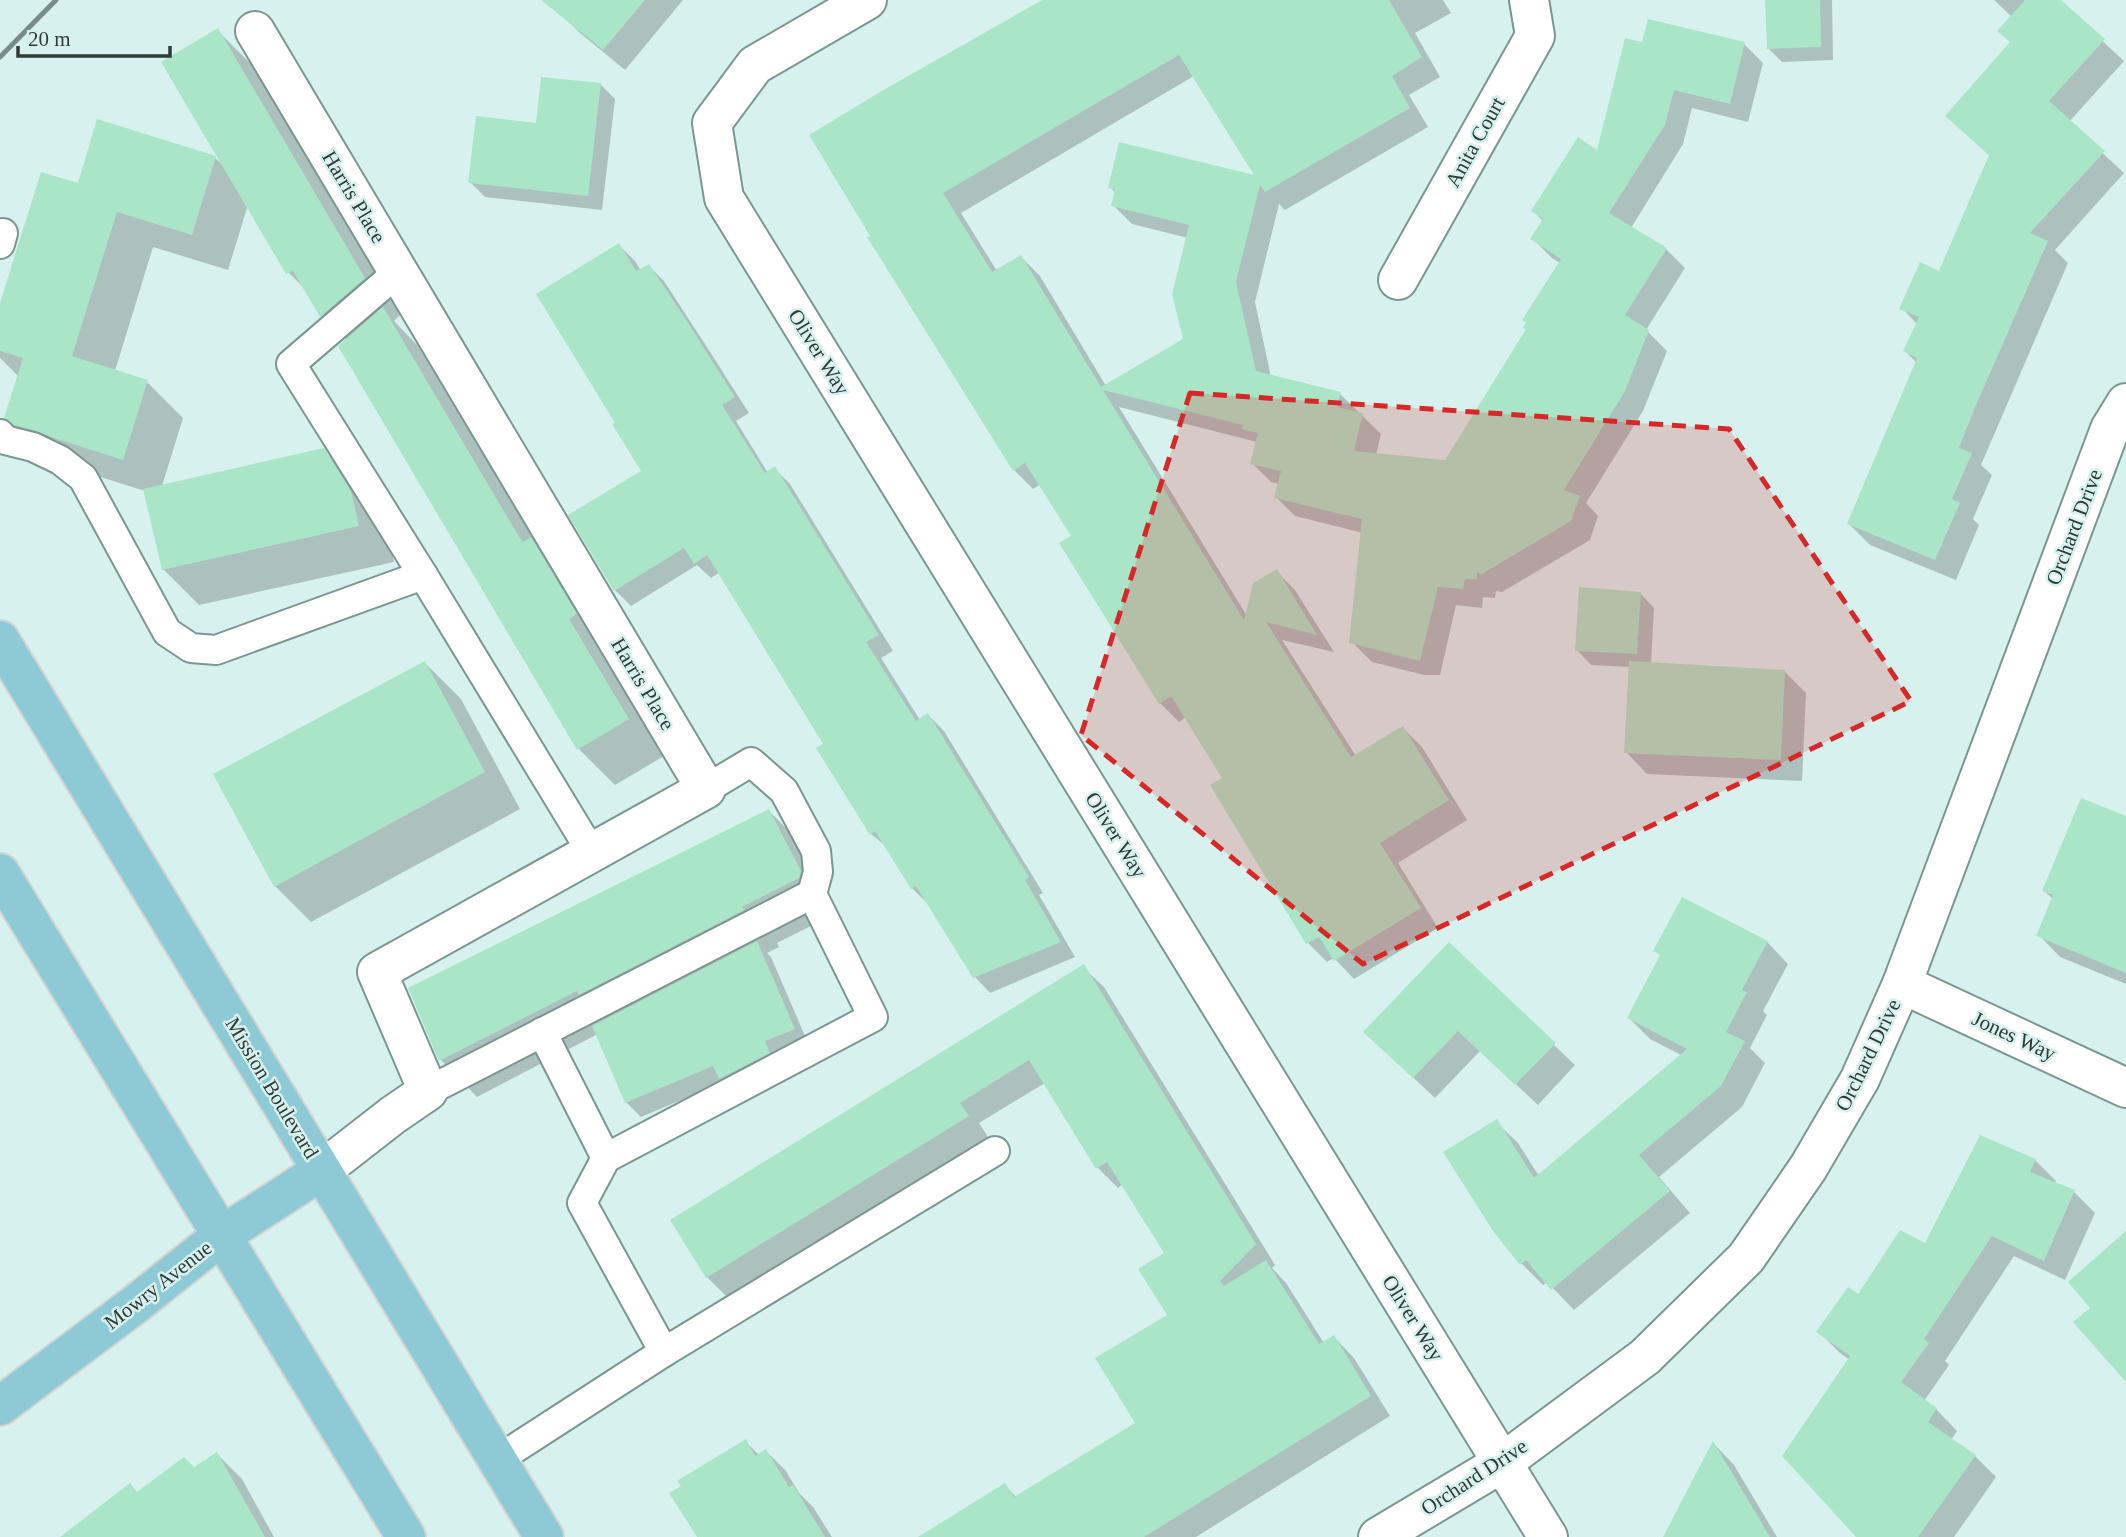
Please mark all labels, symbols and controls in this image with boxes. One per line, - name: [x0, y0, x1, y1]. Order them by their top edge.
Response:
- scale bar: [18, 14, 170, 58]
- text: 20 m: [28, 27, 71, 51]
- street label: Anita Court: [1440, 92, 1510, 191]
- street label: Harris Place: [317, 147, 391, 247]
- street label: Oliver Way: [783, 305, 855, 400]
- street label: Orchard Drive: [2041, 466, 2107, 588]
- street label: Harris Place: [606, 634, 680, 734]
- street label: Oliver Way: [1080, 788, 1152, 883]
- street label: Orchard Drive: [1831, 995, 1905, 1115]
- street label: Jones Way: [1968, 1006, 2060, 1066]
- street label: Mission Boulevard: [220, 1013, 324, 1163]
- street label: Mowry Avenue: [100, 1236, 216, 1334]
- street label: Oliver Way: [1377, 1271, 1449, 1366]
- street label: Orchard Drive: [1416, 1434, 1532, 1520]

